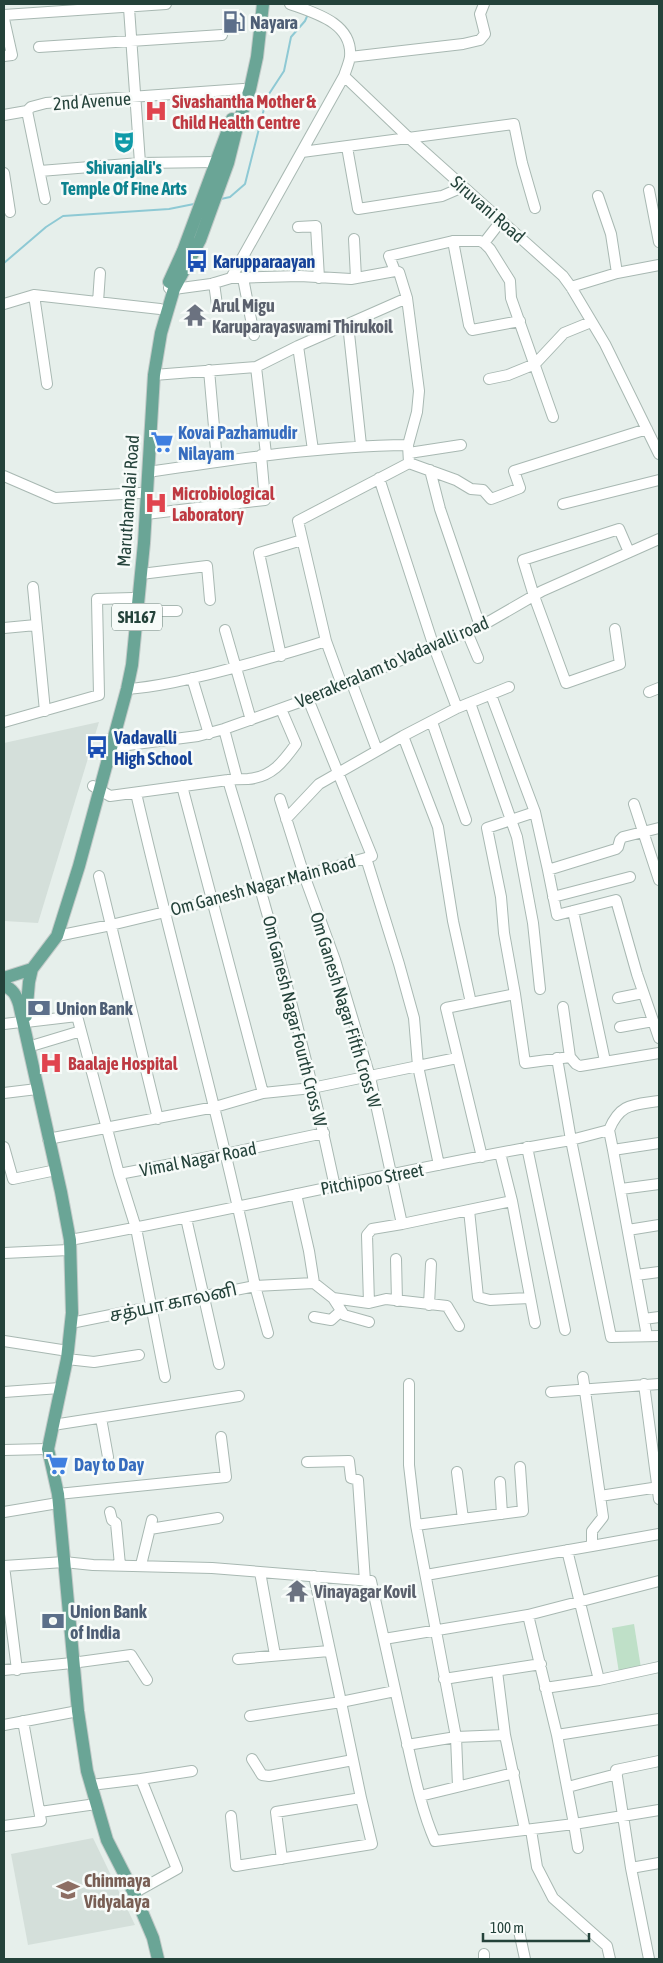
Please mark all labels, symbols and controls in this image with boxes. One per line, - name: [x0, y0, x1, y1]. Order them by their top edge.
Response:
- fuel station icon: Nayara: [221, 9, 247, 35]
- place label: Nayara: [250, 12, 298, 33]
- street label: 2nd Avenue: [52, 88, 132, 114]
- place label: Sivashantha Mother & Child Health Centre: [172, 91, 317, 133]
- hospital icon: Sivashantha Mother & Child Health Centre: [143, 98, 169, 124]
- theatre icon: Shivanjali's Temple Of Fine Arts: [111, 129, 137, 155]
- place label: Shivanjali's Temple Of Fine Arts: [61, 157, 188, 199]
- street label: Siruvani Road: [447, 171, 529, 247]
- bus stop icon: Karupparaayan: [184, 248, 210, 274]
- place label: Karupparaayan: [213, 251, 316, 272]
- place label: Arul Migu Karuparayaswami Thirukoil: [211, 295, 393, 337]
- temple icon: Arul Migu Karuparayaswami Thirukoil: [182, 302, 208, 328]
- place label: Kovai Pazhamudir Nilayam: [178, 422, 298, 464]
- supermarket icon: Kovai Pazhamudir Nilayam: [149, 429, 175, 455]
- street label: Maruthamalai Road: [113, 434, 143, 568]
- place label: Microbiological Laboratory: [172, 483, 275, 525]
- hospital icon: Microbiological Laboratory: [143, 490, 169, 516]
- road number: SH167: [112, 604, 162, 630]
- street label: Veerakeralam to Vadavalli road: [292, 612, 492, 712]
- place label: Vadavalli High School: [113, 727, 192, 769]
- bus stop icon: Vadavalli High School: [84, 734, 110, 760]
- street label: Om Ganesh Nagar Main Road: [168, 850, 358, 920]
- street label: Om Ganesh Nagar Fifth Cross W: [306, 910, 386, 1110]
- street label: Om Ganesh Nagar Fourth Cross W: [259, 913, 331, 1129]
- bank icon: Union Bank: [26, 995, 52, 1021]
- place label: Union Bank: [56, 998, 134, 1019]
- hospital icon: Baalaje Hospital: [38, 1050, 64, 1076]
- place label: Baalaje Hospital: [68, 1053, 178, 1074]
- street label: Vimal Nagar Road: [138, 1137, 258, 1181]
- street label: Pitchipoo Street: [319, 1159, 425, 1199]
- street label: சத்யா காலனி: [107, 1278, 239, 1328]
- supermarket icon: Day to Day: [44, 1451, 70, 1477]
- place label: Day to Day: [74, 1454, 145, 1475]
- temple icon: Vinayagar Kovil: [284, 1578, 310, 1604]
- place label: Vinayagar Kovil: [313, 1581, 416, 1602]
- place label: Union Bank of India: [70, 1601, 148, 1643]
- bank icon: Union Bank of India: [40, 1608, 66, 1634]
- place label: Chinmaya Vidyalaya: [83, 1870, 151, 1912]
- school or university icon: Chinmaya Vidyalaya: [55, 1877, 81, 1903]
- scale bar: [483, 1910, 589, 1942]
- text: 100 m: [490, 1919, 524, 1936]

